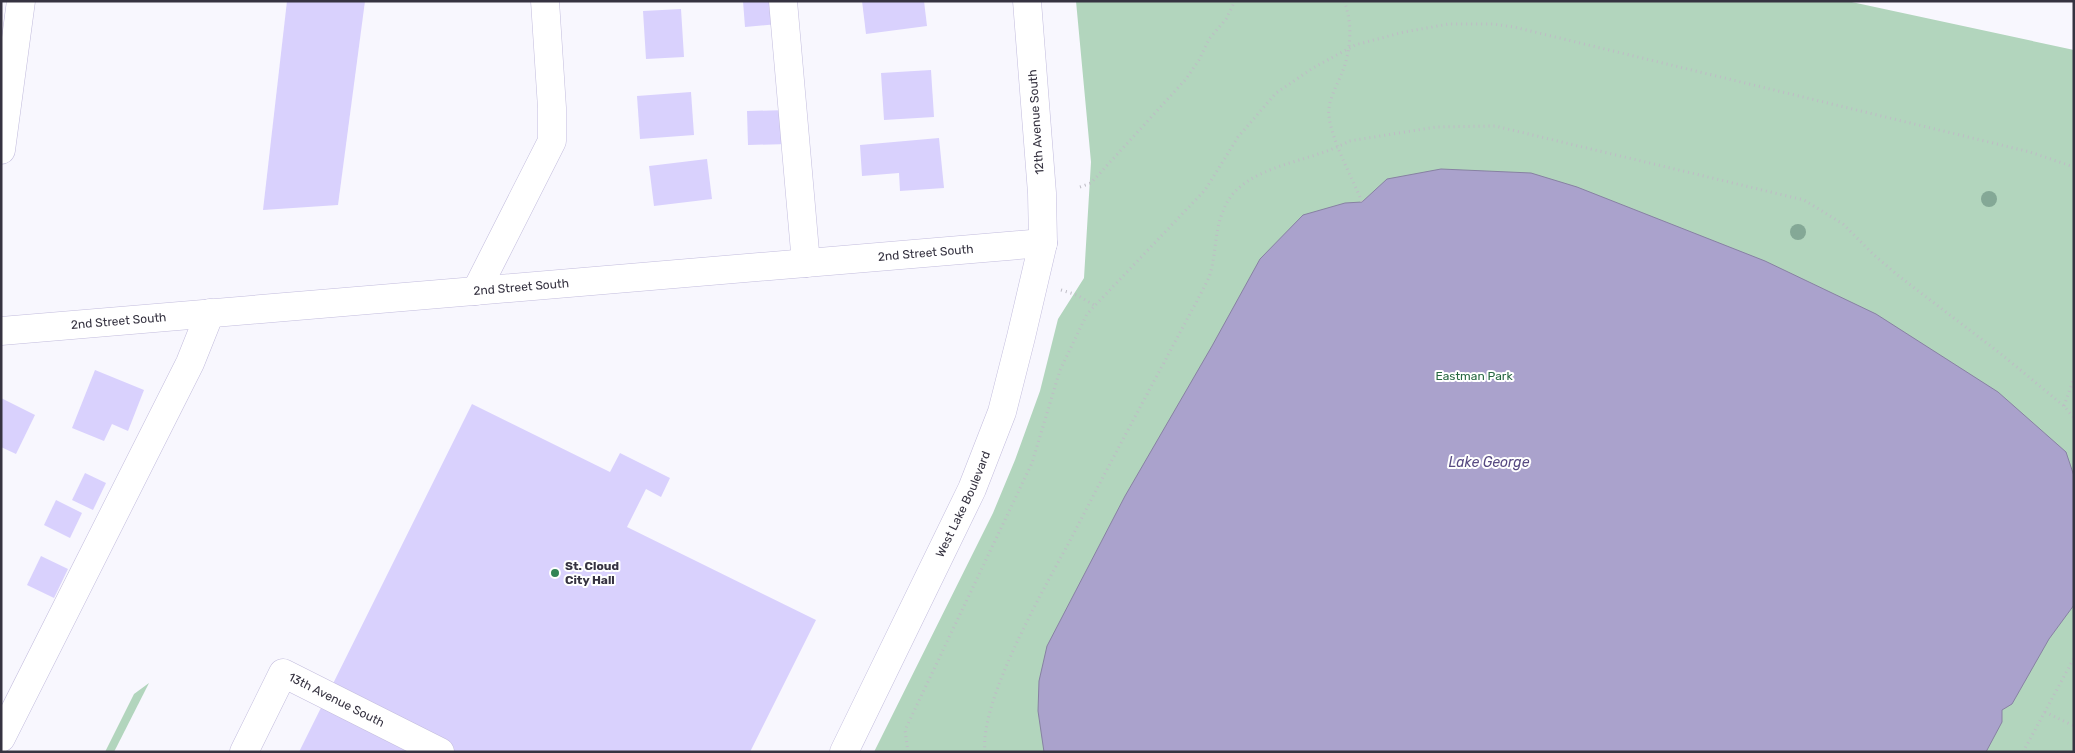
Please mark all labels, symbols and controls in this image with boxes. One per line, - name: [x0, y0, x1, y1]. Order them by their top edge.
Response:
- street label: 12th Avenue South: [1025, 69, 1047, 175]
- street label: 2nd Street South: [877, 242, 974, 264]
- street label: 2nd Street South: [473, 276, 569, 298]
- street label: 2nd Street South: [70, 310, 167, 332]
- park label: Eastman Park: [1435, 369, 1513, 383]
- street label: West Lake Boulevard: [933, 449, 993, 560]
- water label: Lake George: [1449, 454, 1530, 471]
- place label: St. Cloud City Hall: [565, 559, 619, 587]
- marker: St. Cloud City Hall: [549, 567, 561, 579]
- street label: 13th Avenue South: [286, 670, 387, 730]

